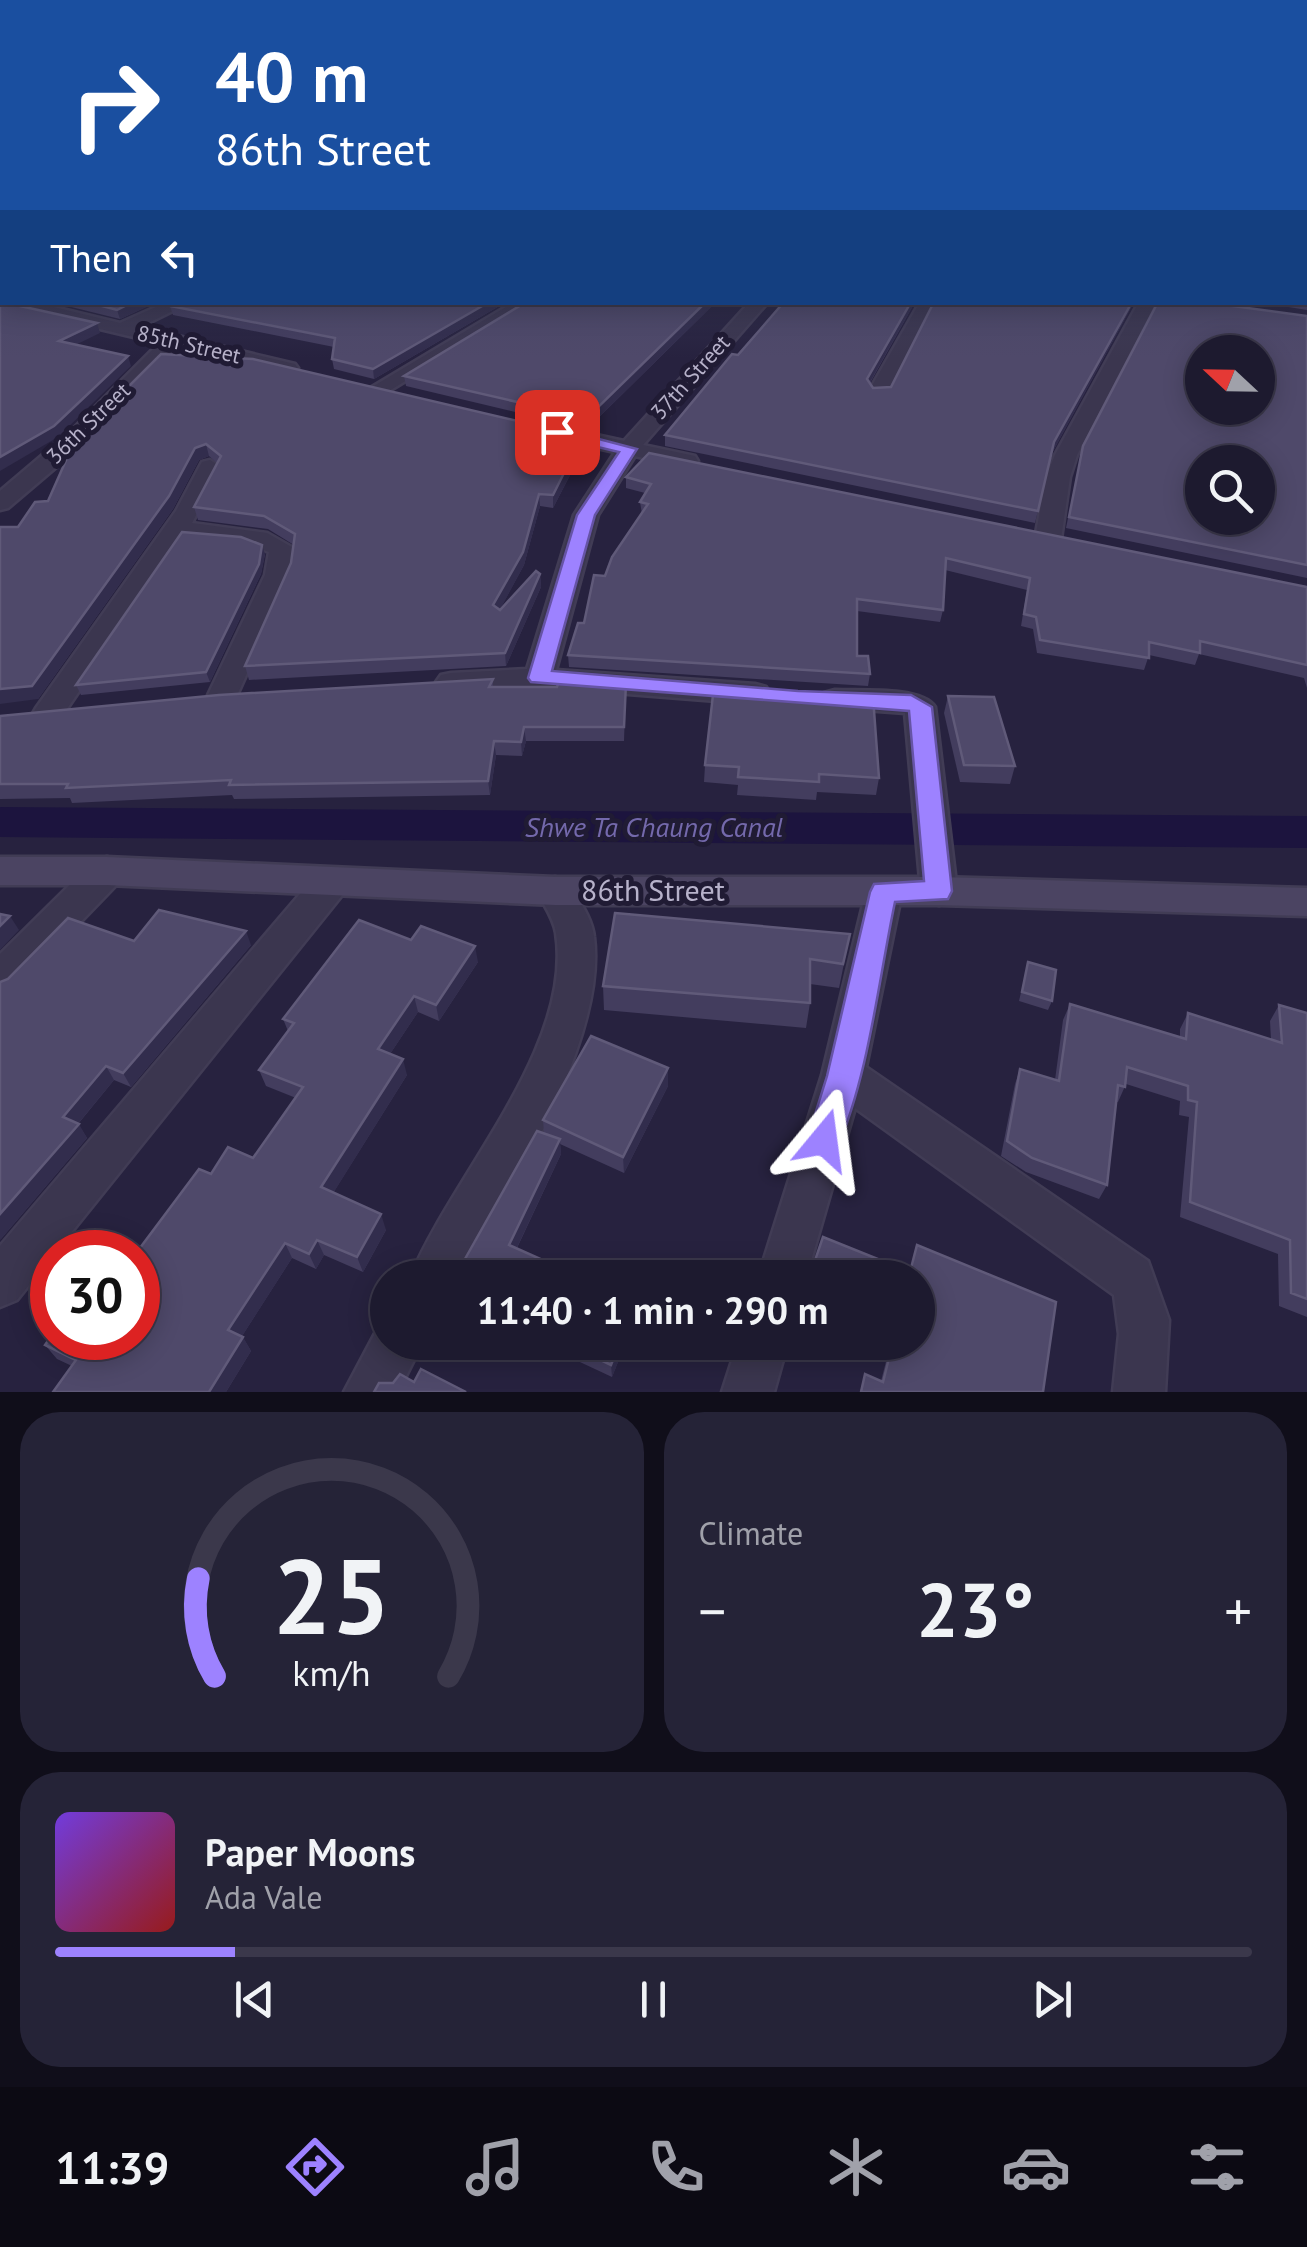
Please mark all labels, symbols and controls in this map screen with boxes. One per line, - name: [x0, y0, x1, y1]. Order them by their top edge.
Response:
- text: 40 m: [215, 31, 368, 121]
- icon: right: [50, 40, 180, 170]
- text: 86th Street: [215, 119, 431, 177]
- icon: left: [152, 230, 207, 285]
- text: Then: [50, 233, 132, 282]
- street label: 85th Street: [134, 318, 244, 370]
- street label: 37th Street: [644, 328, 736, 425]
- north arrow: [1185, 335, 1275, 425]
- map controls: [1185, 335, 1275, 535]
- street label: 36th Street: [40, 376, 136, 470]
- pin: [515, 390, 600, 475]
- icon: arrive: [530, 405, 585, 460]
- button: search: [1185, 445, 1275, 535]
- water label: Shwe Ta Chaung Canal: [525, 808, 784, 845]
- street label: 86th Street: [581, 870, 725, 909]
- position arrow: [772, 1088, 876, 1192]
- speed limit sign: 30: [30, 1230, 160, 1360]
- text: 11:40 · 1 min · 290 m: [477, 1285, 828, 1334]
- text: Climate: [699, 1512, 803, 1554]
- text: 25: [273, 1528, 391, 1663]
- text: 23°: [916, 1561, 1034, 1658]
- text: −: [699, 1575, 726, 1646]
- text: +: [1224, 1575, 1252, 1646]
- text: km/h: [293, 1650, 371, 1696]
- text: Paper Moons: [205, 1827, 415, 1876]
- text: Ada Vale: [205, 1876, 322, 1918]
- icon: previous: [227, 1972, 282, 2027]
- icon: pause: [626, 1972, 681, 2027]
- icon: next: [1025, 1972, 1080, 2027]
- icon: directions: [280, 2132, 350, 2202]
- icon: music: [460, 2132, 530, 2202]
- icon: phone: [641, 2132, 711, 2202]
- icon: climate: [821, 2132, 891, 2202]
- icon: car: [1001, 2132, 1071, 2202]
- icon: filters: [1182, 2132, 1252, 2202]
- text: 11:39: [55, 2138, 169, 2196]

